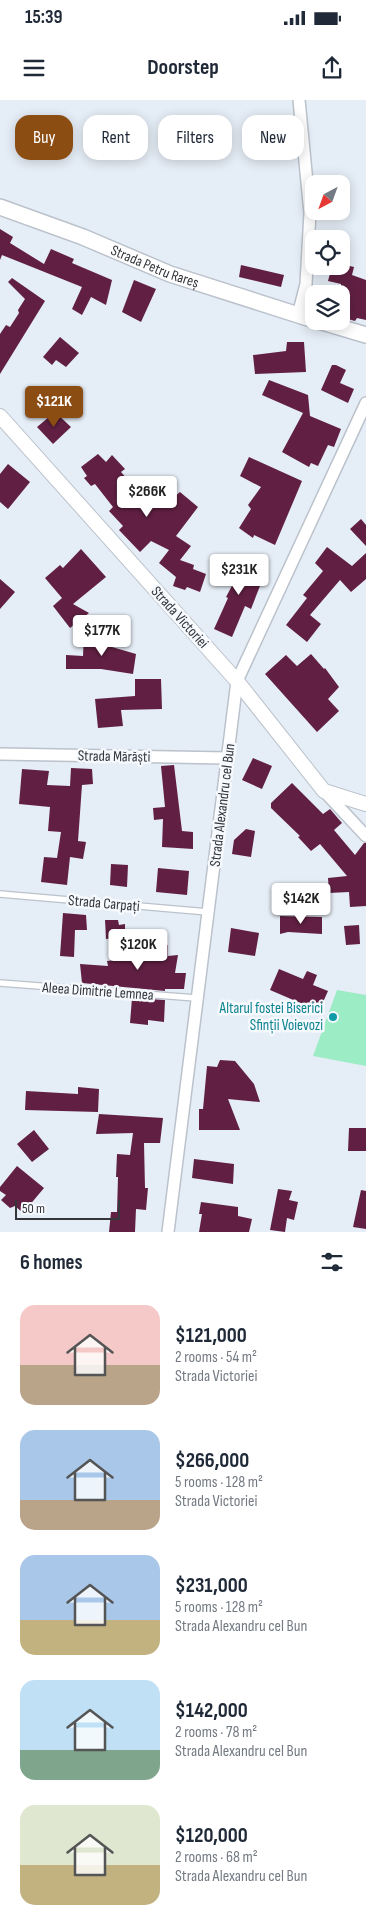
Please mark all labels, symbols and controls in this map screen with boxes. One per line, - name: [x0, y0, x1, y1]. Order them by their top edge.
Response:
- text: 15:39: [25, 6, 63, 29]
- icon: menu: [20, 54, 48, 82]
- text: Doorstep: [147, 54, 219, 81]
- icon: share: [318, 54, 346, 82]
- chip: Buy: [15, 115, 73, 160]
- chip: Rent: [83, 115, 148, 160]
- chip: Filters: [158, 115, 232, 160]
- chip: New: [242, 115, 304, 160]
- north arrow: [305, 175, 350, 220]
- map controls: [305, 175, 350, 330]
- button: locate: [305, 230, 350, 275]
- street label: Strada Petru Rareș: [108, 241, 201, 293]
- button: layers: [305, 285, 350, 330]
- pin: $121K: [19, 386, 89, 428]
- text: $121K: [36, 392, 72, 411]
- pin: $266K: [112, 476, 182, 518]
- text: $266K: [128, 482, 166, 501]
- pin: $231K: [204, 554, 274, 596]
- text: $231K: [221, 560, 257, 579]
- street label: Strada Victoriei: [147, 582, 213, 653]
- pin: $177K: [67, 614, 137, 657]
- text: $177K: [84, 621, 120, 640]
- street label: Strada Alexandru cel Bun: [206, 742, 239, 868]
- street label: Strada Mărăști: [78, 746, 151, 767]
- pin: $142K: [266, 882, 336, 925]
- text: $142K: [283, 889, 319, 908]
- street label: Strada Carpați: [67, 891, 141, 916]
- pin: $120K: [103, 928, 173, 971]
- text: $120K: [119, 935, 157, 954]
- street label: Aleea Dimitrie Lemnea: [41, 978, 154, 1005]
- place label: Altarul fostei Biserici Sfinții Voievozi: [219, 999, 323, 1035]
- marker: Altarul fostei Biserici Sfinții Voievozi: [327, 1011, 339, 1023]
- scale bar: [15, 1197, 120, 1220]
- text: 50 m: [22, 1200, 45, 1217]
- icon: filters: [318, 1248, 346, 1276]
- text: 6 homes: [20, 1250, 83, 1275]
- text: $121,000: [175, 1323, 247, 1348]
- icon: home: [60, 1325, 120, 1385]
- text: 2 rooms · 54 m²: [175, 1348, 257, 1367]
- text: Strada Victoriei: [175, 1367, 257, 1386]
- text: $266,000: [175, 1448, 249, 1473]
- icon: home: [60, 1450, 120, 1510]
- text: 5 rooms · 128 m²: [175, 1473, 263, 1492]
- text: Strada Victoriei: [175, 1492, 257, 1511]
- text: $231,000: [175, 1573, 248, 1598]
- icon: home: [60, 1575, 120, 1635]
- text: 5 rooms · 128 m²: [175, 1598, 263, 1617]
- text: Strada Alexandru cel Bun: [175, 1617, 307, 1636]
- text: $142,000: [175, 1698, 248, 1723]
- icon: home: [60, 1700, 120, 1760]
- text: 2 rooms · 78 m²: [175, 1723, 257, 1742]
- text: Strada Alexandru cel Bun: [175, 1742, 307, 1761]
- text: $120,000: [175, 1823, 248, 1848]
- icon: home: [60, 1825, 120, 1885]
- text: 2 rooms · 68 m²: [175, 1848, 258, 1867]
- text: Strada Alexandru cel Bun: [175, 1867, 307, 1886]

